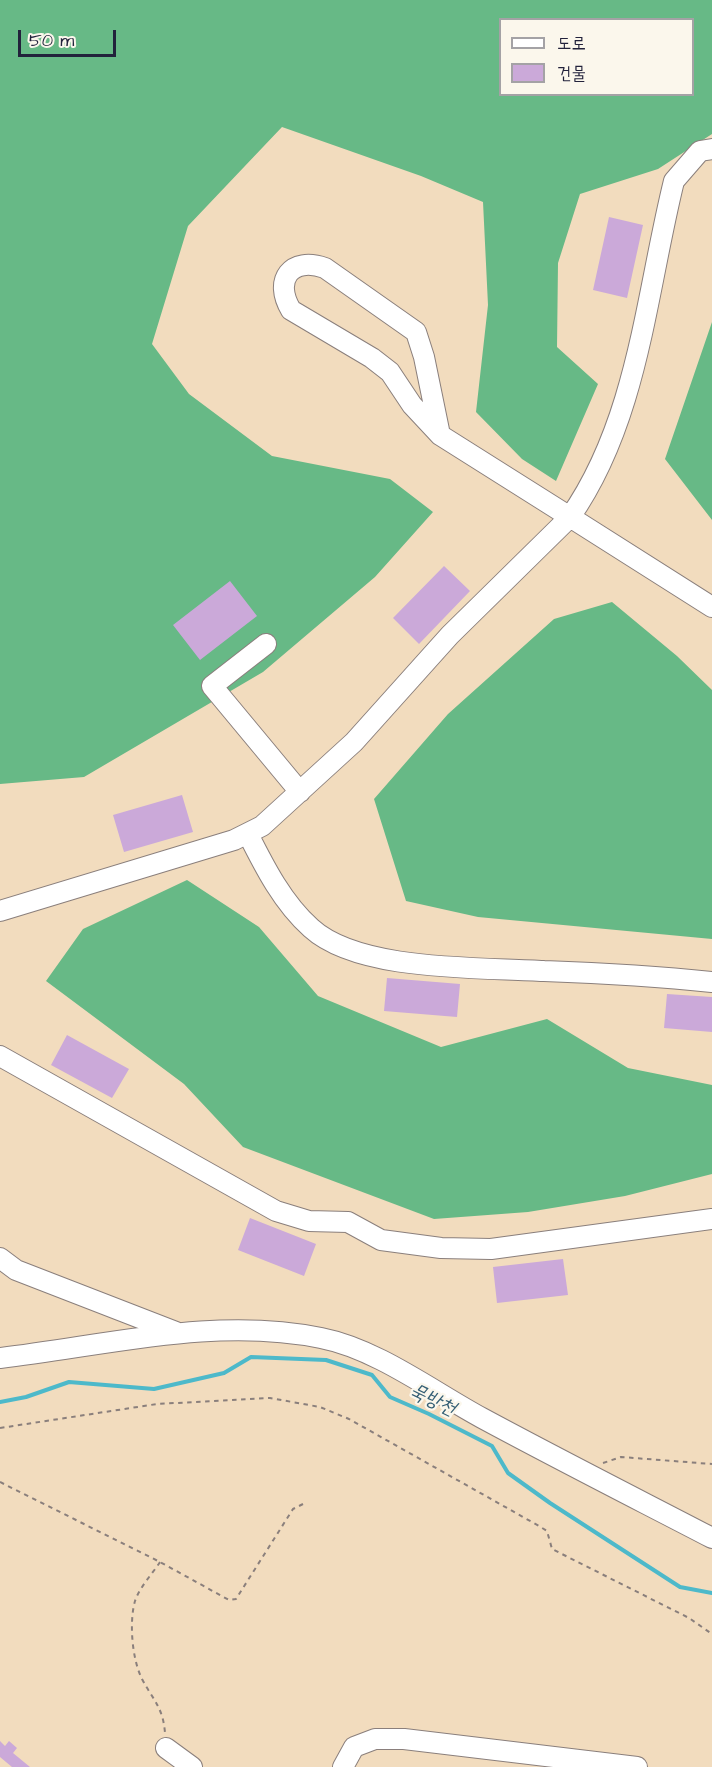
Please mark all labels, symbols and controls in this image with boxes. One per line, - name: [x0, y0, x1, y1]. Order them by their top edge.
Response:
- scale bar: [21, 18, 118, 56]
- legend: [499, 18, 694, 96]
- text: 50 m: [29, 28, 74, 53]
- text: 도로: [557, 31, 586, 56]
- text: 건물: [557, 61, 586, 86]
- water label: 묵방천: [405, 1380, 459, 1422]

